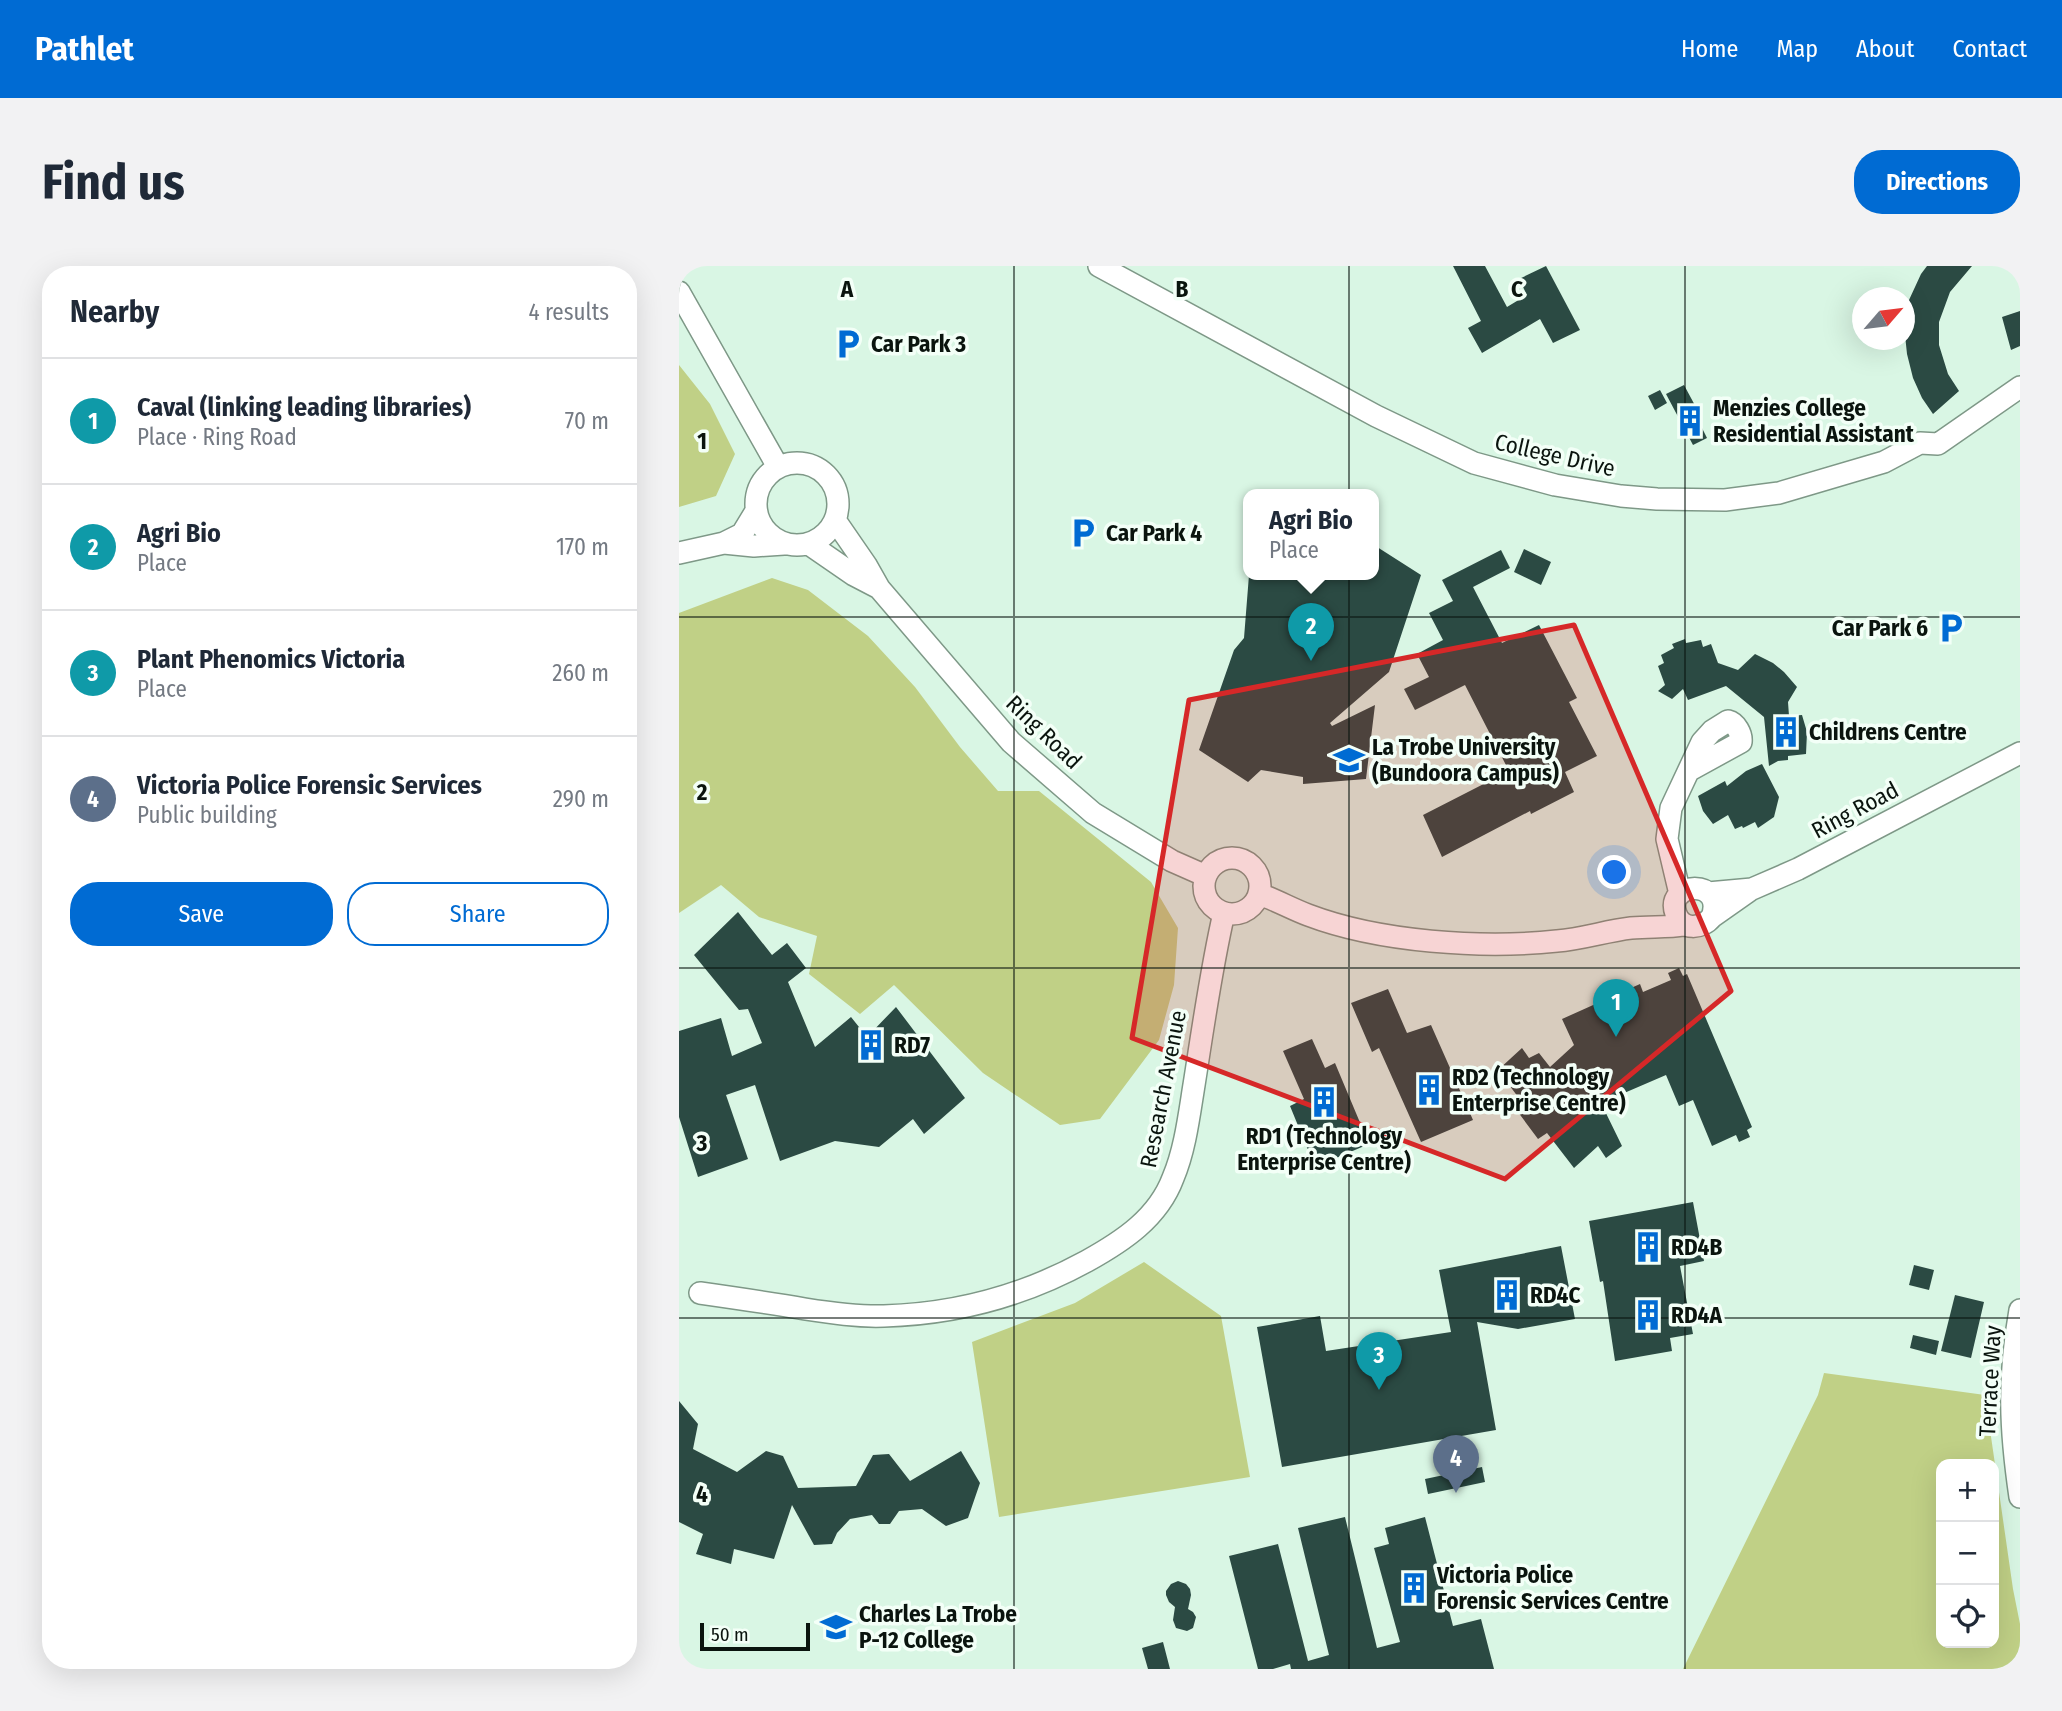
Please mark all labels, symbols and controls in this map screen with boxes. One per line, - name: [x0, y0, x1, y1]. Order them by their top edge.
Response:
- text: Pathlet: [35, 29, 134, 69]
- text: Home: [1681, 35, 1738, 63]
- text: Map: [1776, 35, 1818, 63]
- text: About: [1856, 35, 1914, 63]
- text: Contact: [1952, 35, 2027, 63]
- button: Directions: [1854, 150, 2020, 214]
- text: Find us: [42, 153, 185, 212]
- text: A: [840, 275, 854, 303]
- text: B: [1176, 275, 1189, 303]
- text: C: [1511, 275, 1523, 303]
- north arrow: [1852, 287, 1915, 350]
- text: Nearby: [70, 294, 159, 330]
- text: 4 results: [528, 298, 609, 326]
- parking icon: Car Park 3: [831, 327, 865, 361]
- place label: Car Park 3: [871, 330, 966, 358]
- text: Caval (linking leading libraries): [137, 392, 471, 423]
- place label: Menzies College Residential Assistant: [1713, 394, 1915, 448]
- building icon: Menzies College Residential Assistant: [1673, 404, 1707, 438]
- text: 1: [88, 407, 98, 435]
- text: 70 m: [565, 407, 609, 435]
- text: Place · Ring Road: [137, 423, 297, 451]
- text: 1: [697, 427, 707, 455]
- street label: College Drive: [1492, 428, 1618, 482]
- popup: [1243, 489, 1379, 580]
- text: Agri Bio: [1269, 505, 1353, 536]
- parking icon: Car Park 4: [1066, 516, 1100, 550]
- text: Agri Bio: [137, 518, 221, 549]
- place label: Car Park 4: [1106, 519, 1202, 547]
- text: 2: [88, 533, 98, 561]
- text: 170 m: [556, 533, 609, 561]
- text: Place: [1269, 536, 1319, 564]
- text: Place: [137, 549, 187, 577]
- pin: 2: [1288, 603, 1334, 661]
- parking icon: Car Park 6: [1934, 611, 1968, 645]
- place label: Car Park 6: [1832, 614, 1928, 642]
- text: Plant Phenomics Victoria: [137, 644, 405, 675]
- text: 3: [88, 659, 98, 687]
- text: 260 m: [552, 659, 609, 687]
- text: Place: [137, 675, 187, 703]
- street label: Ring Road: [1000, 689, 1088, 775]
- building icon: Childrens Centre: [1769, 715, 1803, 749]
- place label: Childrens Centre: [1809, 718, 1967, 746]
- place label: La Trobe University (Bundoora Campus): [1372, 733, 1559, 787]
- school or university icon: La Trobe University (Bundoora Campus): [1332, 743, 1366, 777]
- text: Victoria Police Forensic Services: [137, 770, 482, 801]
- street label: Ring Road: [1807, 775, 1903, 845]
- text: 2: [696, 778, 708, 806]
- text: 4: [87, 785, 99, 813]
- text: 290 m: [553, 785, 609, 813]
- text: Public building: [137, 801, 277, 829]
- your location: [1597, 855, 1631, 889]
- button: Save: [70, 882, 333, 946]
- button: Share: [347, 882, 609, 946]
- pin: 1: [1593, 979, 1639, 1037]
- street label: Research Avenue: [1134, 1008, 1192, 1170]
- building icon: RD7: [854, 1028, 888, 1062]
- place label: RD7: [894, 1031, 930, 1059]
- place label: RD2 (Technology Enterprise Centre): [1452, 1063, 1626, 1117]
- building icon: RD2 (Technology Enterprise Centre): [1412, 1073, 1446, 1107]
- building icon: RD1 (Technology Enterprise Centre): [1307, 1085, 1341, 1119]
- place label: RD1 (Technology Enterprise Centre): [1237, 1122, 1411, 1176]
- text: 3: [696, 1129, 708, 1157]
- building icon: RD4B: [1631, 1230, 1665, 1264]
- place label: RD4B: [1671, 1233, 1722, 1261]
- building icon: RD4C: [1490, 1278, 1524, 1312]
- place label: RD4C: [1530, 1281, 1581, 1309]
- building icon: RD4A: [1631, 1298, 1665, 1332]
- place label: RD4A: [1671, 1301, 1722, 1329]
- street label: Terrace Way: [1973, 1324, 2007, 1437]
- pin: 3: [1356, 1332, 1402, 1390]
- pin: 4: [1433, 1435, 1479, 1493]
- map controls: [1936, 1459, 1999, 1648]
- button: +: [1936, 1459, 1999, 1522]
- text: 4: [696, 1480, 708, 1508]
- button: −: [1936, 1522, 1999, 1585]
- place label: Victoria Police Forensic Services Centre: [1436, 1561, 1669, 1615]
- building icon: Victoria Police Forensic Services Centre: [1397, 1571, 1431, 1605]
- button: locate: [1936, 1585, 1999, 1648]
- place label: Charles La Trobe P-12 College: [859, 1600, 1017, 1654]
- school or university icon: Charles La Trobe P-12 College: [819, 1610, 853, 1644]
- scale bar: [700, 1620, 810, 1652]
- text: 50 m: [711, 1623, 749, 1646]

